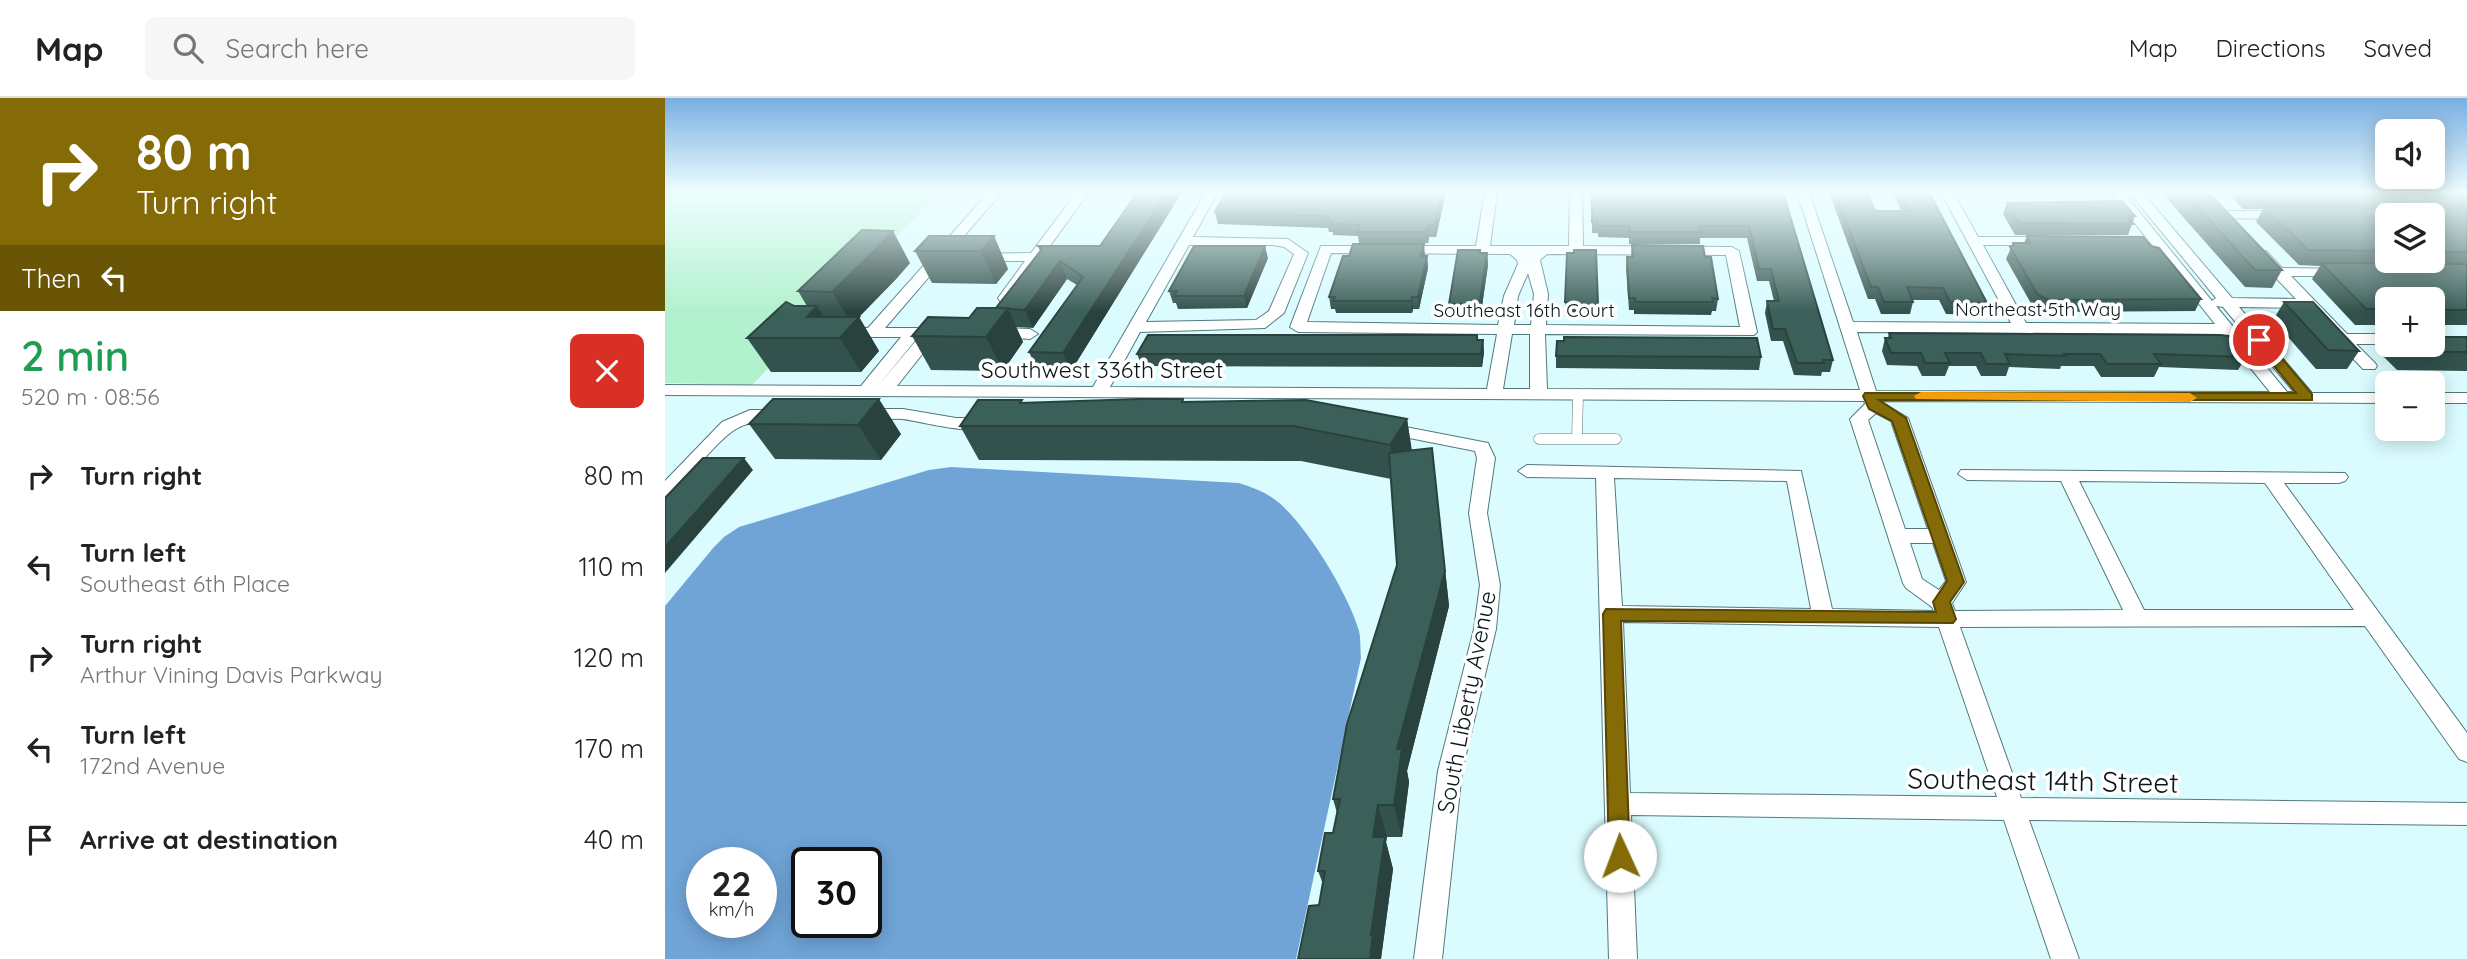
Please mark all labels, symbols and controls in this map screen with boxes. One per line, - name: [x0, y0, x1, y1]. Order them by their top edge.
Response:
- search box: [145, 17, 635, 80]
- text: Map: [35, 28, 103, 69]
- icon: search: [169, 29, 207, 67]
- text: Search here: [225, 32, 369, 65]
- text: Map: [2129, 33, 2178, 63]
- text: Directions: [2216, 33, 2326, 63]
- text: Saved: [2364, 33, 2432, 63]
- map controls: [2375, 119, 2445, 441]
- button: sound: [2375, 119, 2445, 189]
- text: 80 m: [136, 121, 252, 182]
- icon: right: [21, 126, 112, 217]
- text: Turn right: [136, 182, 277, 222]
- button: layers: [2375, 203, 2445, 273]
- icon: left: [95, 259, 133, 297]
- text: Then: [21, 262, 81, 295]
- button: +: [2375, 287, 2445, 357]
- street label: Northeast 5th Way: [1955, 297, 2121, 321]
- street label: Southeast 16th Court: [1433, 298, 1615, 322]
- pin: [2229, 310, 2289, 370]
- icon: arrive: [2240, 321, 2278, 359]
- text: 2 min: [21, 329, 129, 382]
- button: close: [570, 334, 644, 408]
- street label: Southwest 336th Street: [981, 355, 1223, 384]
- button: −: [2375, 371, 2445, 441]
- text: 520 m · 08:56: [21, 382, 160, 411]
- icon: right: [21, 457, 59, 495]
- text: Turn right: [80, 459, 202, 492]
- text: 80 m: [584, 459, 644, 492]
- text: Turn left: [80, 536, 187, 569]
- icon: left: [21, 548, 59, 586]
- text: 110 m: [578, 550, 644, 583]
- text: Southeast 6th Place: [80, 569, 290, 598]
- street label: South Liberty Avenue: [1430, 588, 1502, 816]
- text: Turn right: [80, 627, 202, 660]
- icon: right: [21, 639, 59, 677]
- text: 120 m: [574, 641, 644, 674]
- text: Arthur Vining Davis Parkway: [80, 660, 383, 689]
- text: Turn left: [80, 718, 187, 751]
- icon: left: [21, 730, 59, 768]
- text: 170 m: [575, 732, 644, 765]
- text: 172nd Avenue: [80, 751, 225, 780]
- street label: Southeast 14th Street: [1907, 760, 2179, 800]
- position arrow: [1583, 819, 1657, 893]
- icon: arrive: [21, 821, 59, 859]
- text: Arrive at destination: [80, 823, 338, 856]
- text: 40 m: [584, 823, 644, 856]
- speed limit sign: 30: [791, 847, 882, 938]
- text: 22: [712, 861, 751, 905]
- text: km/h: [709, 898, 754, 921]

